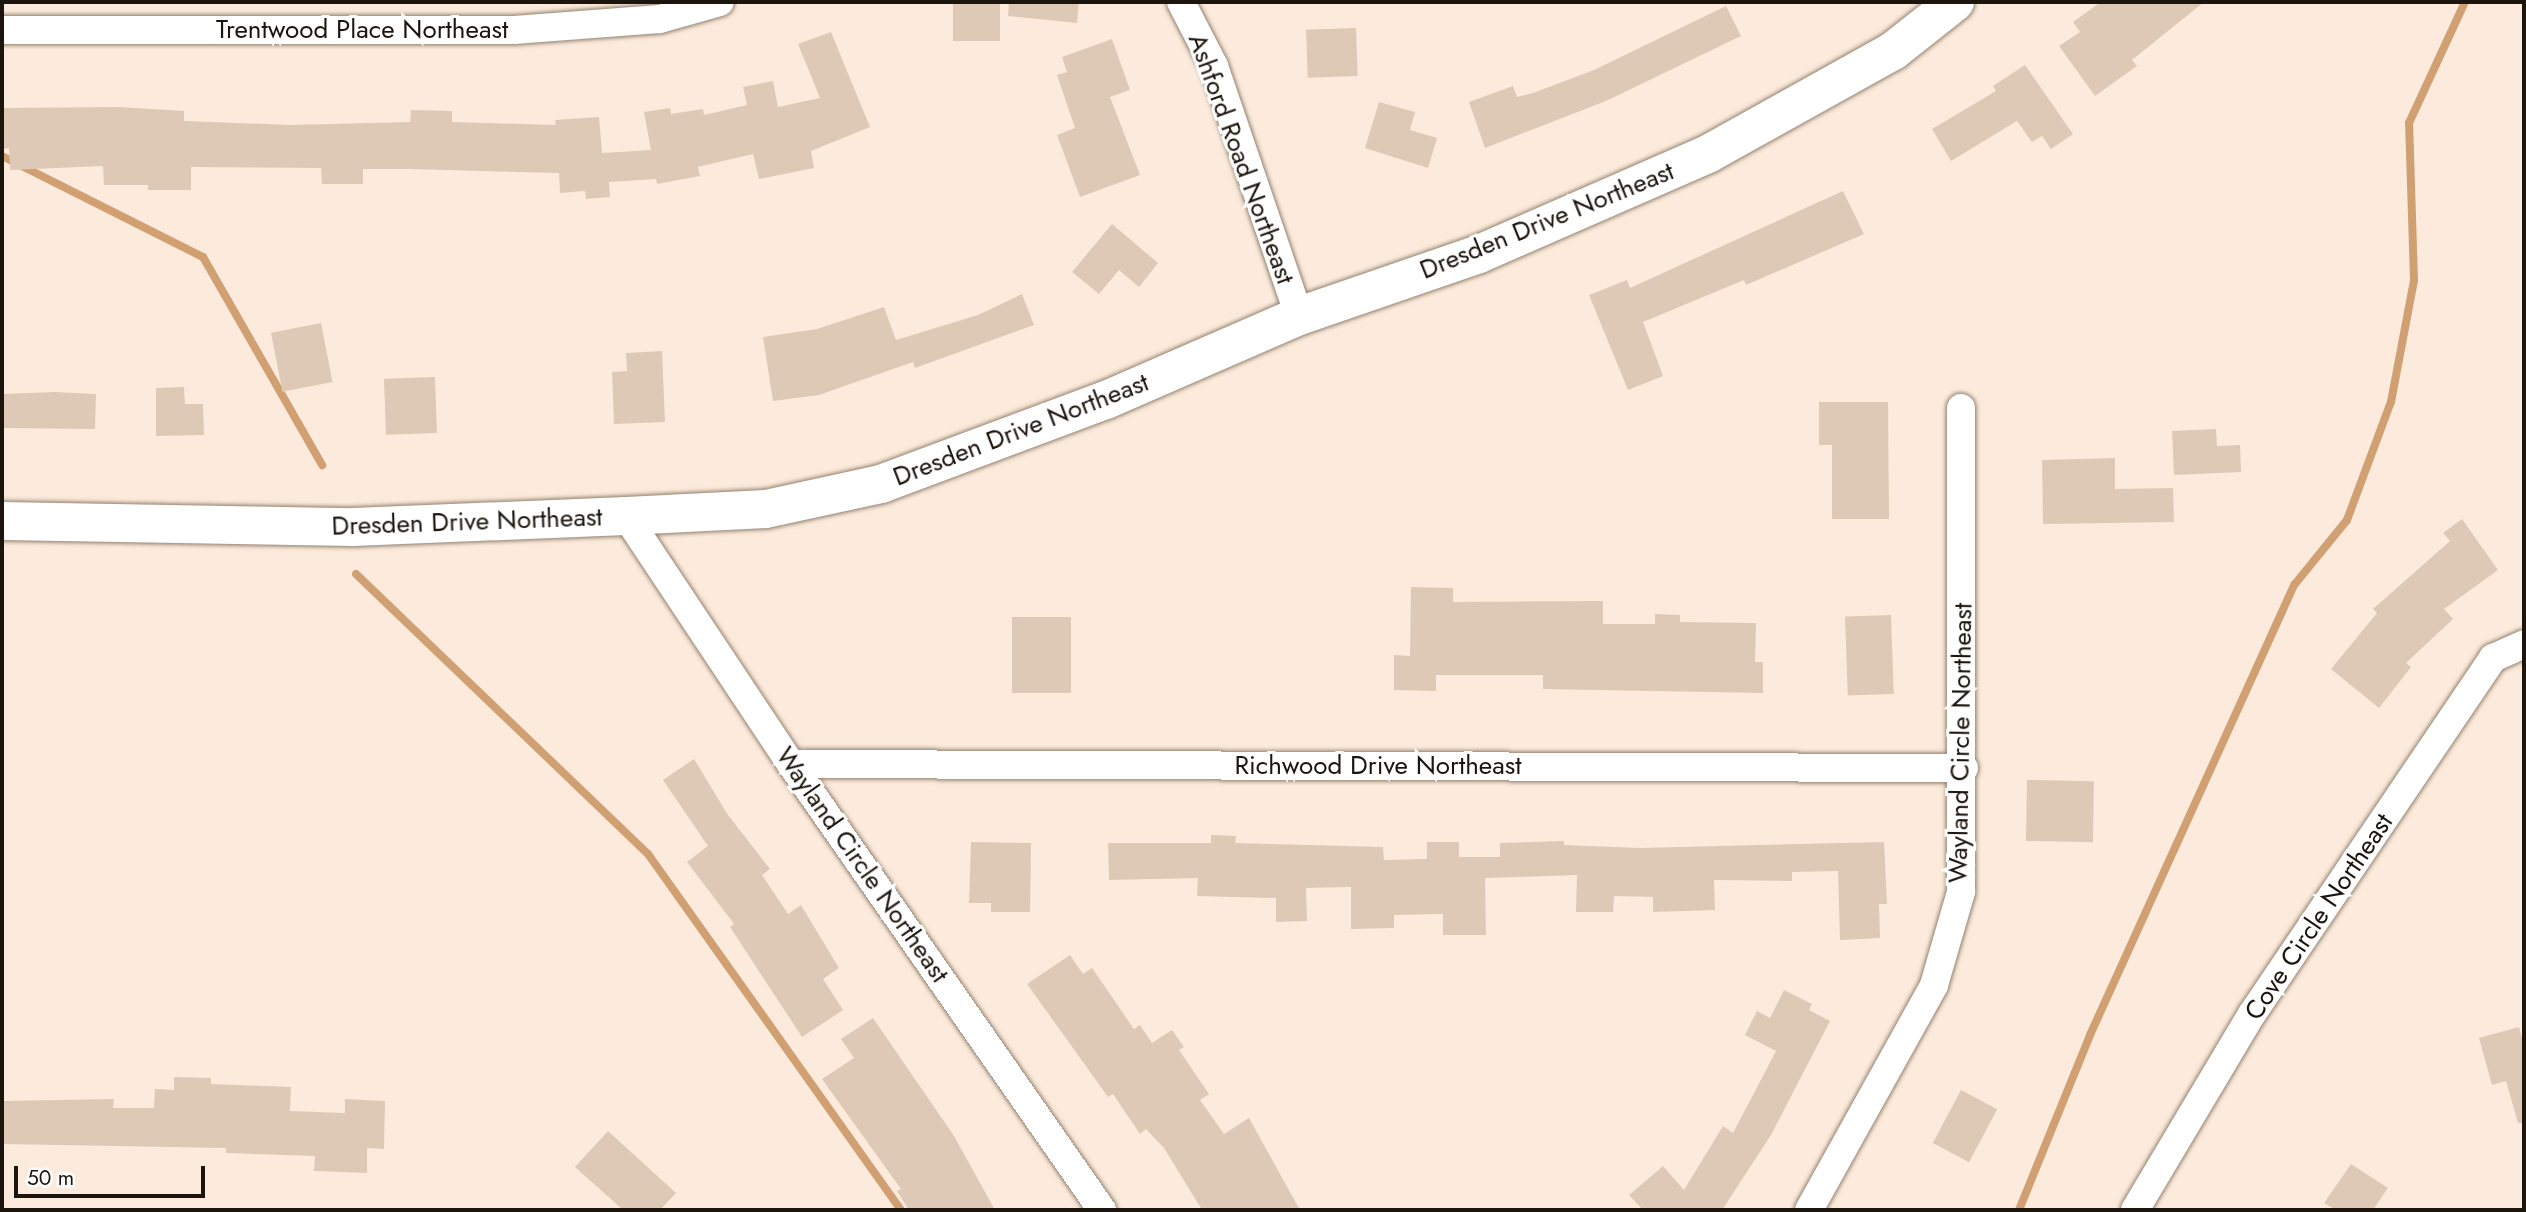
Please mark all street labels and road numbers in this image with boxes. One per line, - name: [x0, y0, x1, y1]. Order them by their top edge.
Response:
- street label: Trentwood Place Northeast: [216, 14, 508, 46]
- street label: Ashford Road Northeast: [1181, 30, 1301, 288]
- street label: Dresden Drive Northeast: [1415, 156, 1679, 286]
- street label: Dresden Drive Northeast: [889, 367, 1153, 493]
- street label: Dresden Drive Northeast: [331, 502, 603, 542]
- street label: Wayland Circle Northeast: [1943, 603, 1979, 883]
- street label: Wayland Circle Northeast: [769, 741, 955, 989]
- street label: Richwood Drive Northeast: [1235, 750, 1521, 782]
- street label: Cove Circle Northeast: [2238, 808, 2400, 1026]

